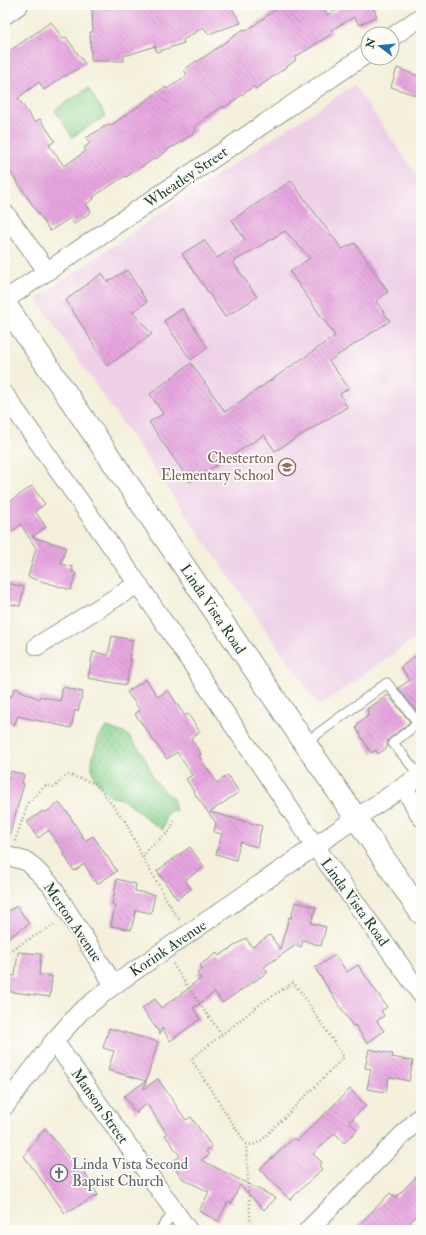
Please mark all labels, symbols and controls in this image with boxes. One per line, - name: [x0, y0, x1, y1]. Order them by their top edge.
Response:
- north arrow: [360, 26, 400, 66]
- text: N: [363, 36, 379, 51]
- street label: Wheatley Street: [140, 142, 232, 213]
- place label: Chesterton Elementary School: [161, 449, 274, 485]
- school or university icon: Chesterton Elementary School: [277, 457, 297, 477]
- street label: Linda Vista Road: [175, 561, 250, 658]
- street label: Linda Vista Road: [316, 854, 393, 951]
- street label: Merton Avenue: [39, 879, 106, 966]
- street label: Korink Avenue: [126, 916, 210, 981]
- street label: Manson Street: [67, 1065, 133, 1148]
- place label: Linda Vista Second Baptist Church: [72, 1155, 189, 1192]
- church icon: Linda Vista Second Baptist Church: [49, 1163, 69, 1183]

